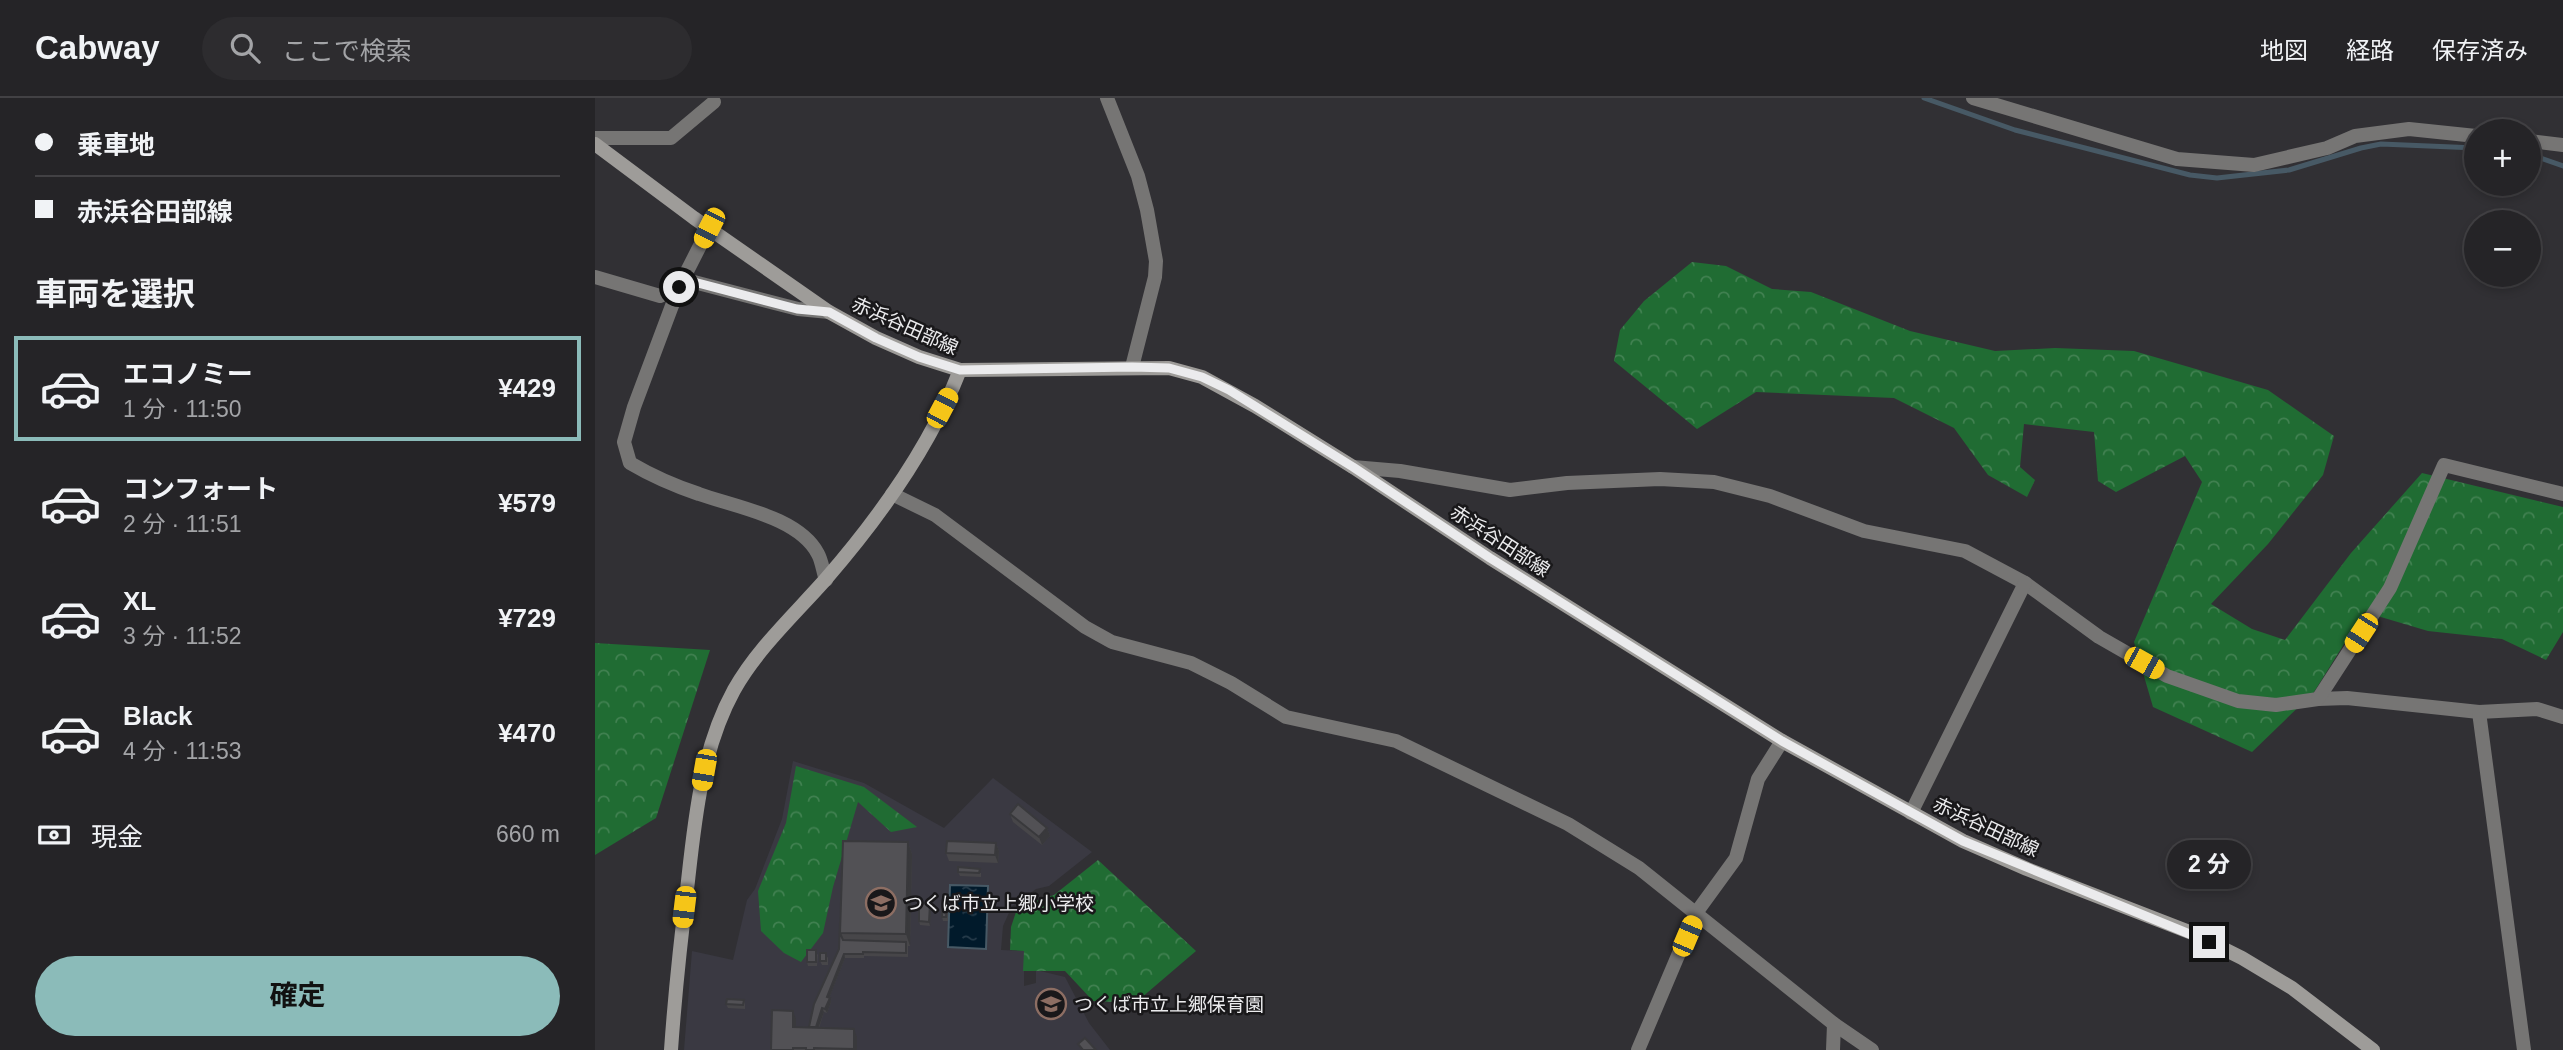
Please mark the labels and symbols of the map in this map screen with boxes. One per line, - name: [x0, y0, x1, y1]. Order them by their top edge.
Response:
- car: [691, 205, 728, 251]
- route start: [663, 271, 695, 303]
- street label: 赤浜谷田部線: [849, 293, 961, 359]
- car: [923, 385, 962, 431]
- street label: 赤浜谷田部線: [1446, 501, 1554, 581]
- car: [2341, 610, 2382, 656]
- car: [2121, 644, 2168, 682]
- car: [691, 747, 718, 793]
- street label: 赤浜谷田部線: [1930, 793, 2042, 861]
- callout: 2 分: [2167, 840, 2251, 890]
- car: [672, 885, 697, 929]
- school or university icon: つくば市立上郷小学校: [864, 886, 898, 920]
- place label: つくば市立上郷小学校: [904, 893, 1094, 914]
- car: [1670, 913, 1705, 959]
- route end: [2193, 926, 2225, 958]
- school or university icon: つくば市立上郷保育園: [1034, 987, 1068, 1021]
- place label: つくば市立上郷保育園: [1074, 994, 1264, 1015]

